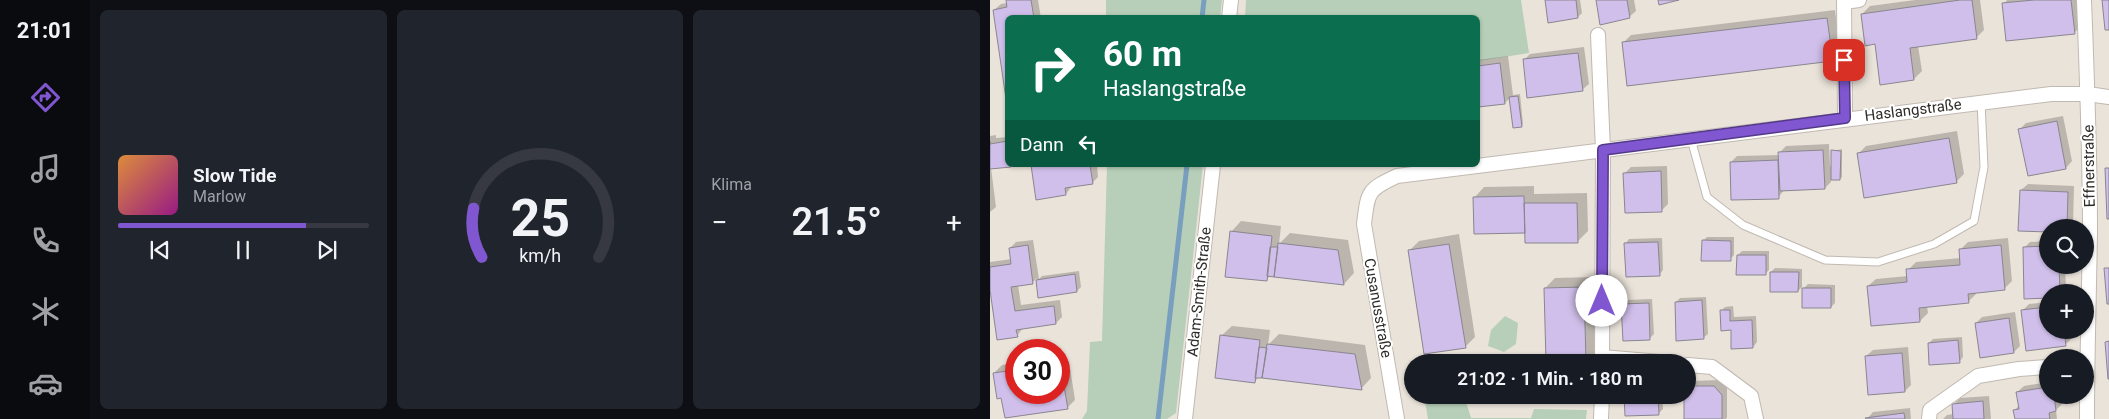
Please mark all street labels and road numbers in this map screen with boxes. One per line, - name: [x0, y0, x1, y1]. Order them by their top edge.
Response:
- street label: Haslangstraße: [1863, 95, 1963, 125]
- street label: Effnerstraße: [2079, 124, 2099, 207]
- street label: Adam-Smith-Straße: [1183, 226, 1215, 358]
- street label: Cusanusstraße: [1360, 257, 1396, 359]

